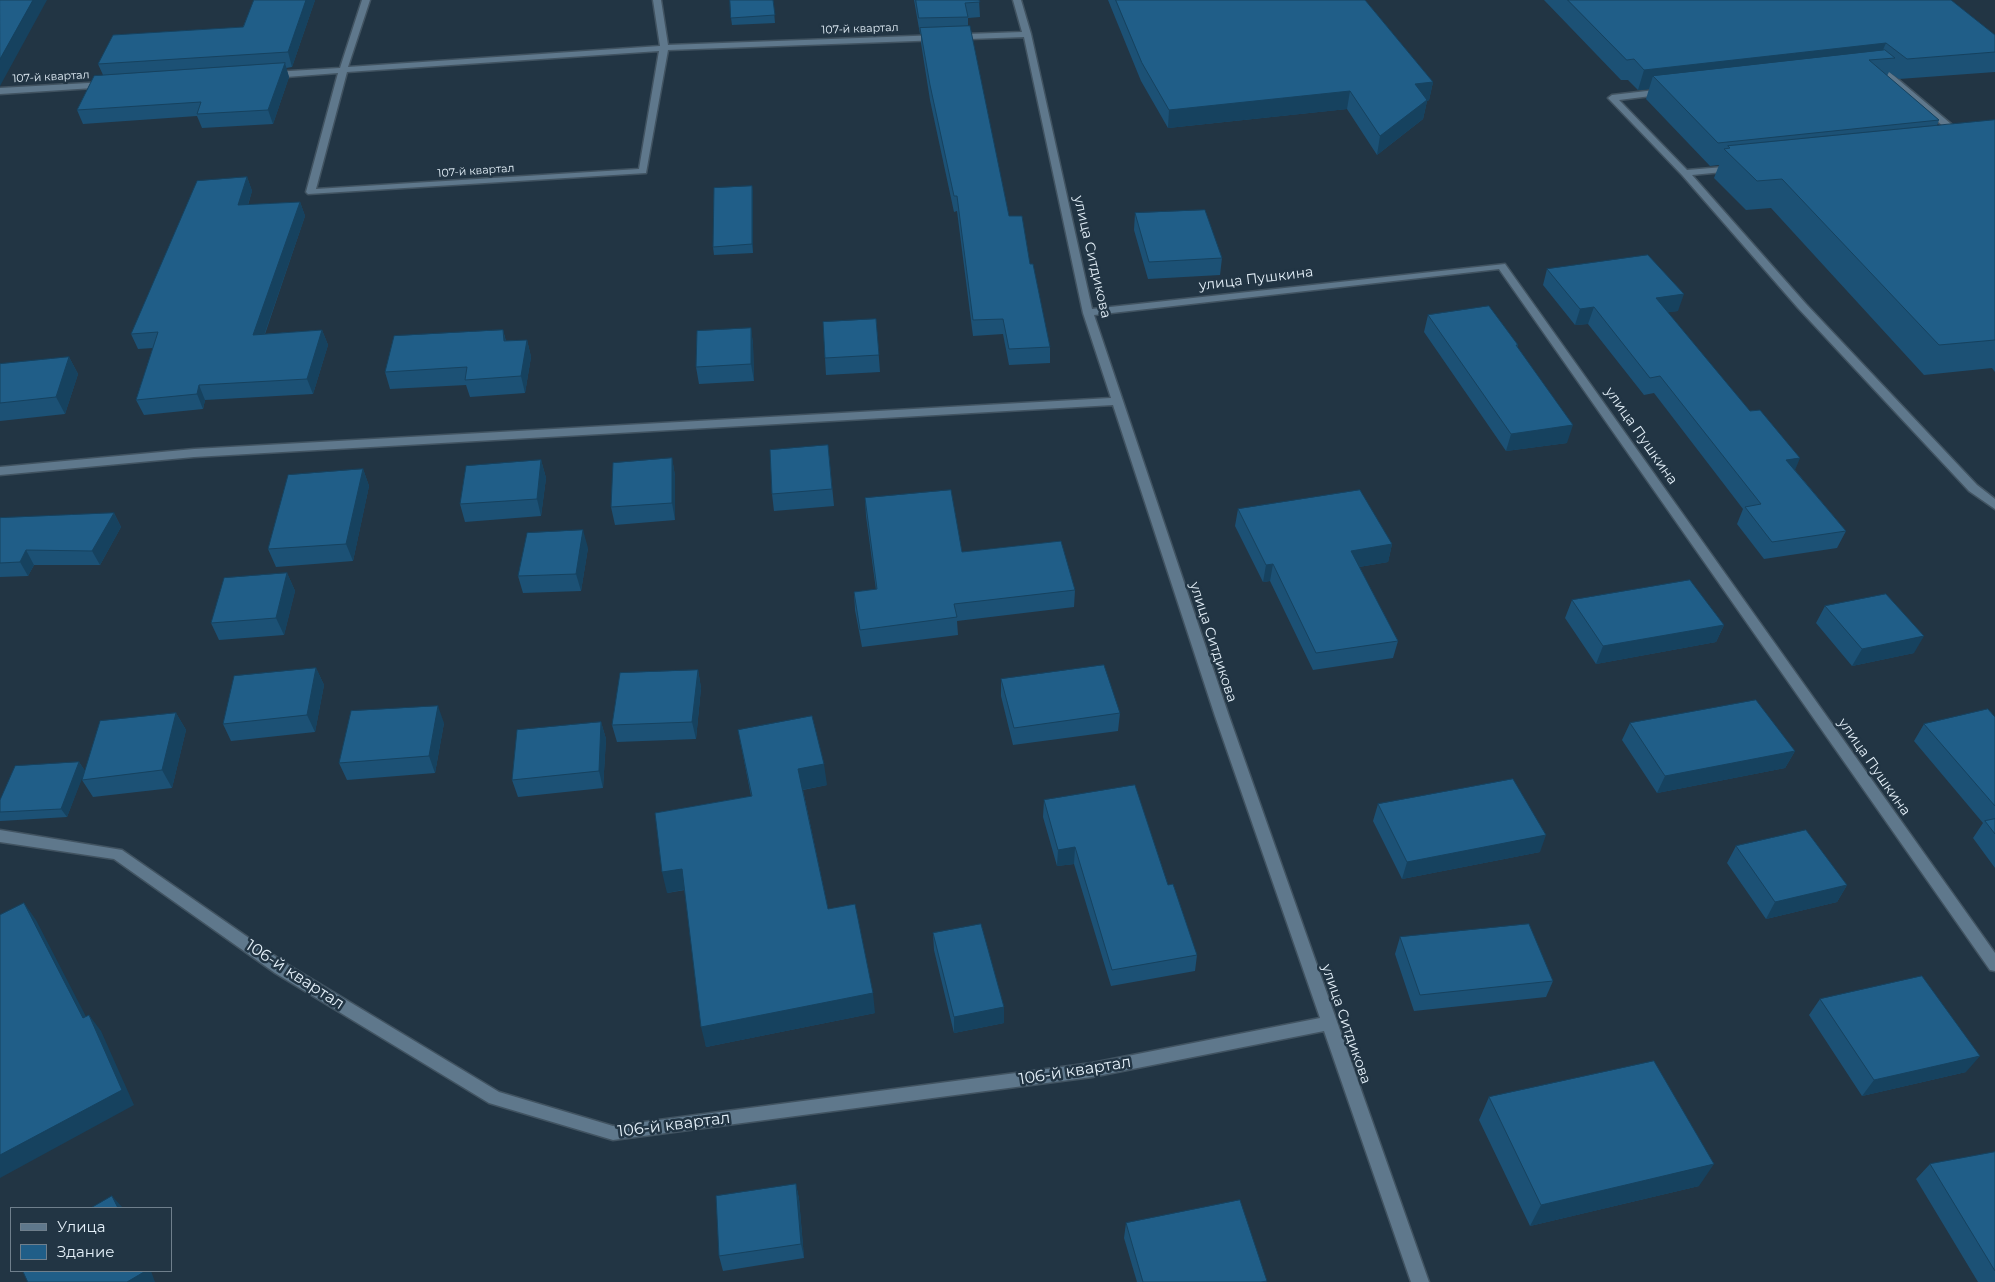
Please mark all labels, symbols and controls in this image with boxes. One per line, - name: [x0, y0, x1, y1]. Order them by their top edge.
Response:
- street label: 107-й квартал: [821, 21, 899, 37]
- street label: 107-й квартал: [12, 68, 90, 86]
- street label: 107-й квартал: [437, 162, 515, 180]
- street label: улица Ситдикова: [1070, 194, 1114, 320]
- street label: улица Пушкина: [1198, 264, 1314, 294]
- street label: улица Пушкина: [1601, 384, 1681, 488]
- street label: улица Ситдикова: [1186, 580, 1240, 704]
- street label: улица Пушкина: [1834, 715, 1914, 819]
- street label: 106-й квартал: [242, 936, 348, 1014]
- street label: улица Ситдикова: [1318, 962, 1374, 1086]
- street label: 106-й квартал: [1017, 1053, 1133, 1089]
- street label: 106-й квартал: [616, 1109, 732, 1141]
- legend: [10, 1207, 172, 1272]
- text: Улица: [57, 1217, 105, 1236]
- text: Здание: [57, 1242, 115, 1261]

